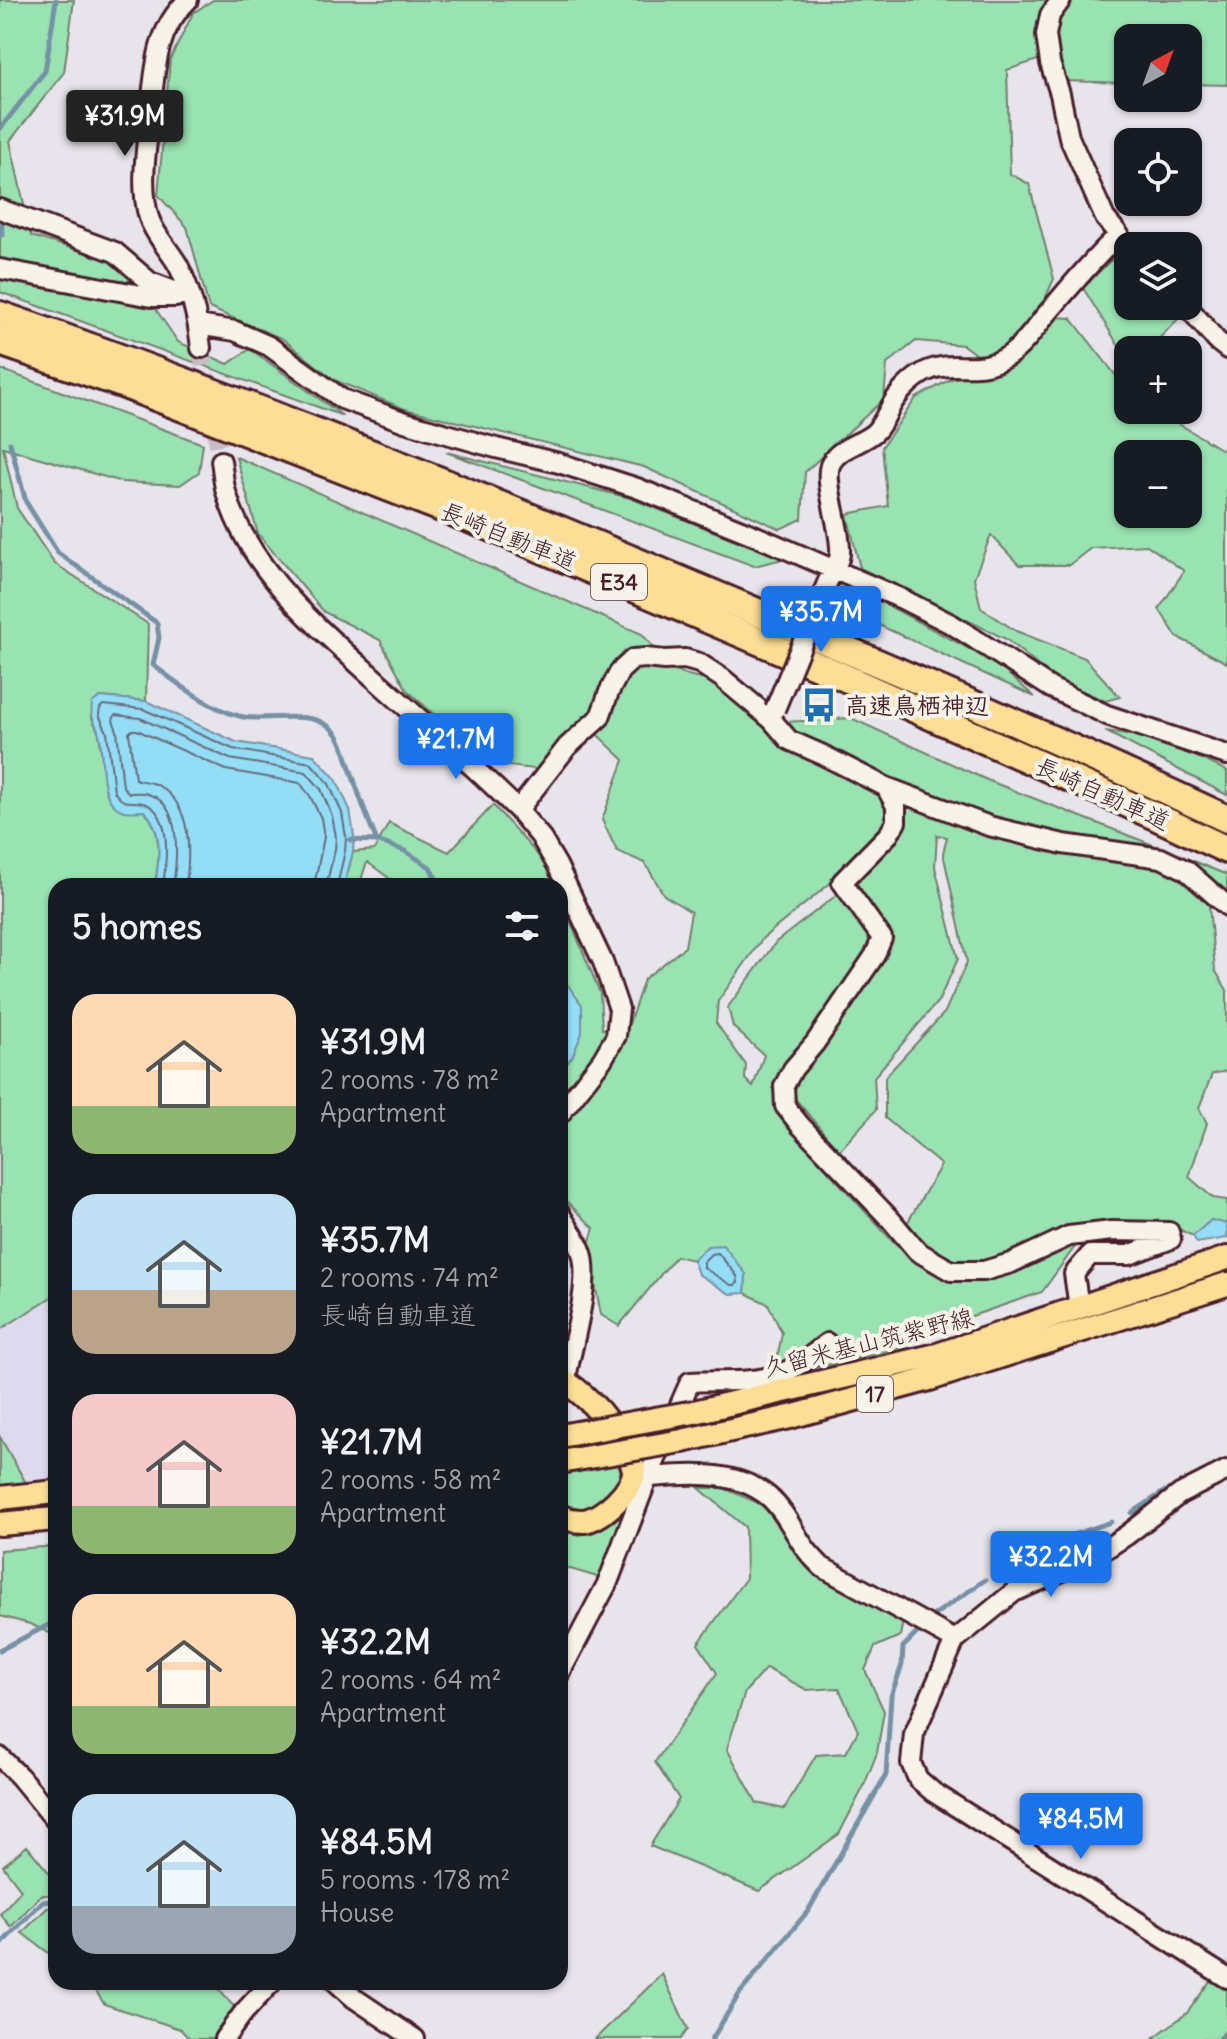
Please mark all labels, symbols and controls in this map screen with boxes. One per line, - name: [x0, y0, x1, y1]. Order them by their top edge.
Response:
- north arrow: [1114, 24, 1202, 112]
- map controls: [1114, 24, 1202, 528]
- pin: ¥31.9M: [60, 90, 190, 158]
- text: ¥31.9M: [84, 99, 166, 132]
- button: locate: [1114, 128, 1202, 216]
- button: layers: [1114, 232, 1202, 320]
- button: +: [1114, 336, 1202, 424]
- button: −: [1114, 440, 1202, 528]
- street label: 長崎自動車道: [437, 495, 581, 577]
- road number: E34: [591, 564, 647, 600]
- pin: ¥35.7M: [756, 586, 886, 654]
- text: ¥35.7M: [779, 595, 863, 628]
- bus stop icon: 高速鳥栖神辺: [800, 686, 838, 724]
- place label: 高速鳥栖神辺: [845, 690, 989, 720]
- pin: ¥21.7M: [391, 713, 521, 781]
- text: ¥21.7M: [416, 722, 496, 755]
- street label: 長崎自動車道: [1031, 750, 1175, 836]
- icon: filters: [500, 904, 544, 948]
- text: 5 homes: [72, 905, 202, 948]
- text: ¥31.9M: [320, 1020, 427, 1063]
- icon: home: [136, 1026, 232, 1122]
- text: 2 rooms · 78 m²: [320, 1063, 499, 1096]
- text: Apartment: [320, 1096, 446, 1129]
- text: ¥35.7M: [320, 1218, 430, 1261]
- icon: home: [136, 1226, 232, 1322]
- text: 2 rooms · 74 m²: [320, 1261, 499, 1294]
- text: 長崎自動車道: [320, 1298, 476, 1331]
- street label: 久留米基山筑紫野線: [760, 1301, 976, 1383]
- road number: 17: [857, 1376, 893, 1412]
- text: ¥21.7M: [320, 1420, 423, 1463]
- icon: home: [136, 1426, 232, 1522]
- text: 2 rooms · 58 m²: [320, 1463, 501, 1496]
- text: Apartment: [320, 1496, 446, 1529]
- pin: ¥32.2M: [986, 1531, 1116, 1599]
- text: ¥32.2M: [1009, 1540, 1093, 1573]
- text: ¥32.2M: [320, 1620, 431, 1663]
- icon: home: [136, 1626, 232, 1722]
- text: 2 rooms · 64 m²: [320, 1663, 502, 1696]
- text: Apartment: [320, 1696, 446, 1729]
- pin: ¥84.5M: [1016, 1793, 1146, 1861]
- text: ¥84.5M: [1038, 1802, 1124, 1835]
- text: ¥84.5M: [320, 1820, 433, 1863]
- icon: home: [136, 1826, 232, 1922]
- text: 5 rooms · 178 m²: [320, 1863, 510, 1896]
- text: House: [320, 1896, 394, 1929]

